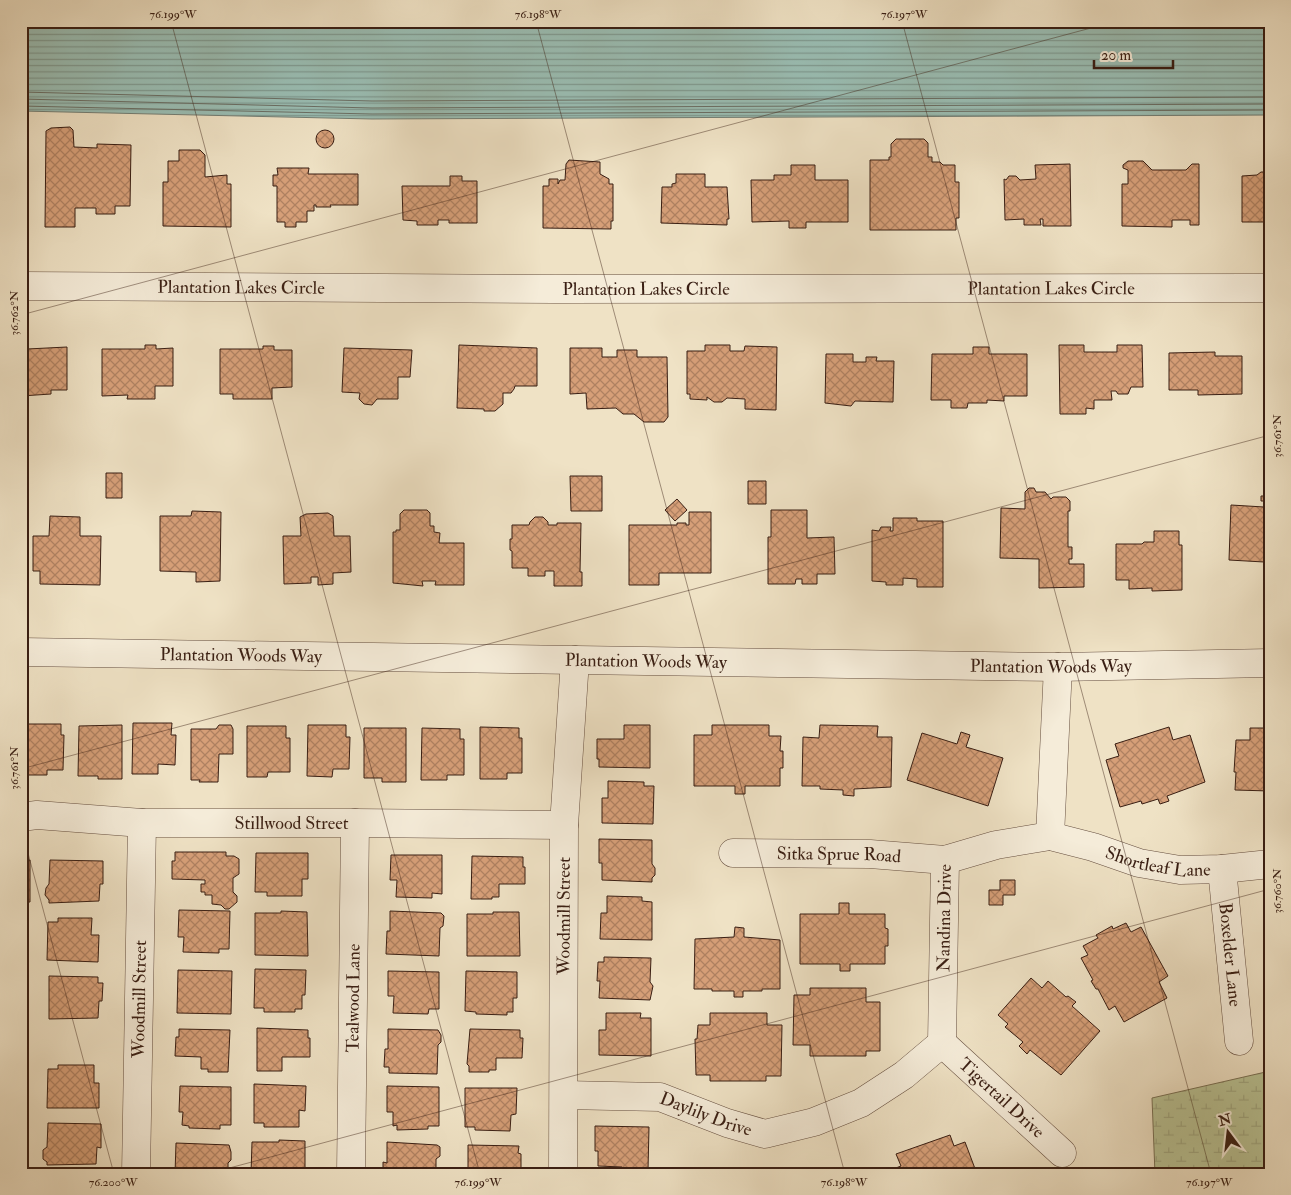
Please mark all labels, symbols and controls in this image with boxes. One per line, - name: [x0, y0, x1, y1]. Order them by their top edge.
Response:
- text: 76.199°W: [150, 7, 197, 22]
- text: 76.198°W: [515, 7, 562, 22]
- text: 76.197°W: [881, 7, 928, 22]
- scale bar: [1094, 38, 1172, 70]
- text: 20 m: [1101, 46, 1131, 65]
- street label: Plantation Lakes Circle: [157, 276, 325, 300]
- street label: Plantation Lakes Circle: [967, 277, 1135, 300]
- street label: Plantation Lakes Circle: [562, 278, 730, 301]
- text: 36.762°N: [7, 290, 22, 336]
- text: 36.761°N: [1270, 414, 1285, 458]
- street label: Plantation Woods Way: [160, 643, 323, 668]
- street label: Plantation Woods Way: [565, 649, 728, 674]
- street label: Plantation Woods Way: [970, 655, 1133, 679]
- text: 36.761°N: [7, 746, 22, 790]
- street label: Stillwood Street: [234, 812, 349, 835]
- street label: Shortleaf Lane: [1102, 841, 1211, 883]
- street label: Sitka Sprue Road: [777, 842, 902, 868]
- street label: Woodmill Street: [553, 857, 576, 976]
- street label: Nandina Drive: [932, 864, 957, 972]
- text: 36.760°N: [1270, 868, 1285, 914]
- street label: Boxelder Lane: [1213, 902, 1247, 1008]
- street label: Woodmill Street: [127, 940, 152, 1059]
- street label: Tealwood Lane: [341, 943, 366, 1053]
- street label: Tigertail Drive: [954, 1053, 1050, 1144]
- street label: Daylily Drive: [656, 1087, 755, 1142]
- north arrow: [1204, 1108, 1254, 1158]
- text: N: [1216, 1110, 1233, 1130]
- text: 76.200°W: [89, 1175, 138, 1190]
- text: 76.199°W: [455, 1175, 502, 1190]
- text: 76.198°W: [821, 1175, 868, 1190]
- text: 76.197°W: [1186, 1175, 1233, 1190]

